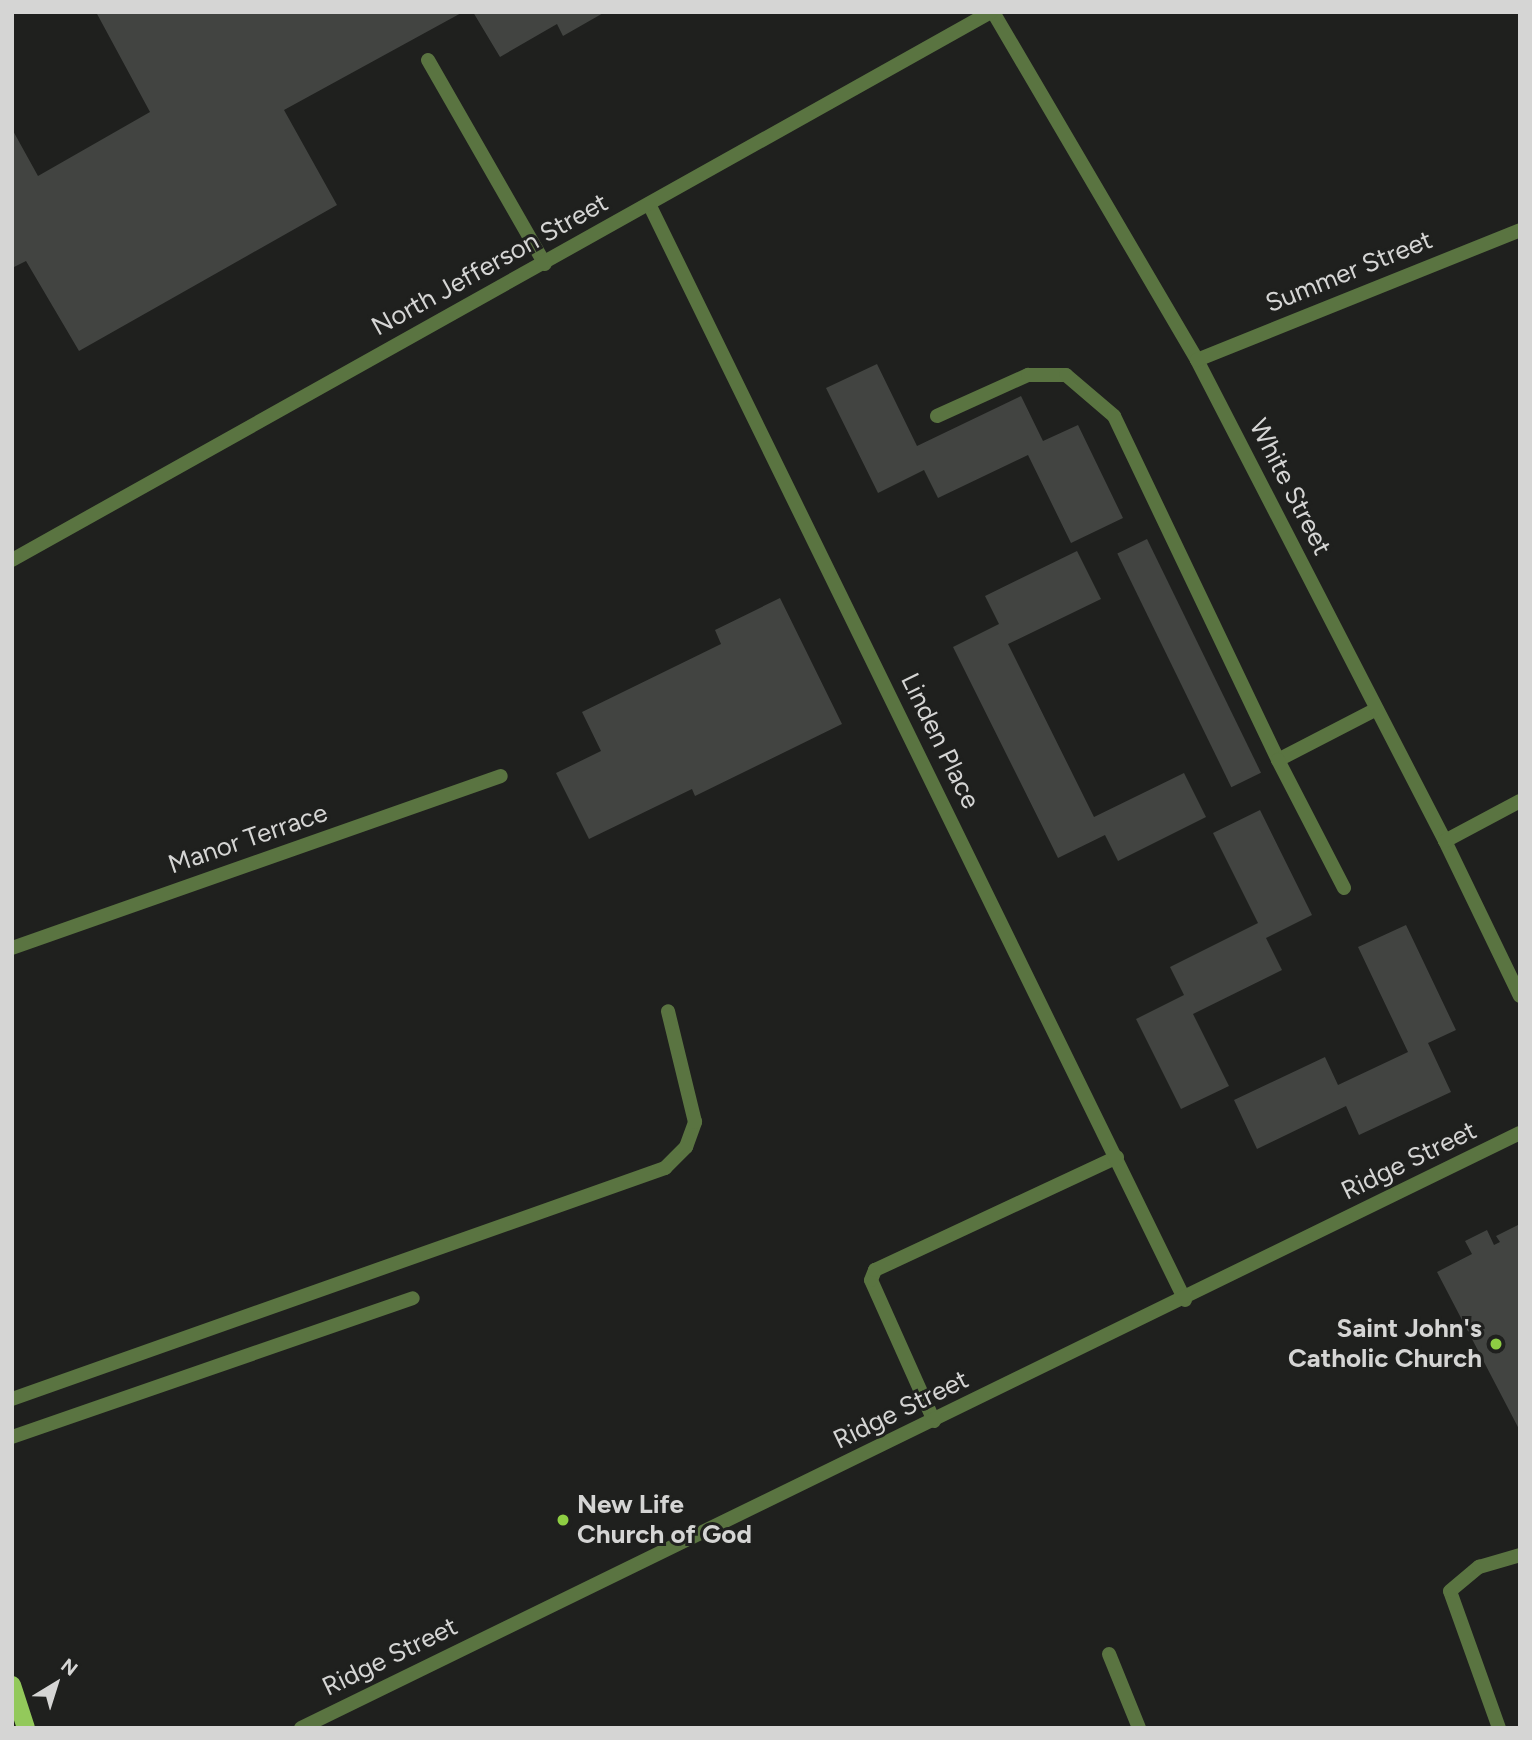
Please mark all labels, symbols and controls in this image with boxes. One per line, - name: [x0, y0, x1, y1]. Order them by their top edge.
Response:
- street label: North Jefferson Street: [366, 187, 614, 343]
- street label: Summer Street: [1261, 224, 1437, 320]
- street label: White Street: [1242, 414, 1338, 560]
- street label: Linden Place: [894, 668, 986, 814]
- street label: Manor Terrace: [164, 797, 332, 881]
- street label: Ridge Street: [1336, 1115, 1482, 1207]
- place label: Saint John's Catholic Church: [1288, 1313, 1482, 1374]
- marker: Saint John's Catholic Church: [1488, 1336, 1504, 1352]
- street label: Ridge Street: [828, 1364, 974, 1456]
- place label: New Life Church of God: [577, 1489, 752, 1550]
- marker: New Life Church of God: [555, 1512, 571, 1528]
- street label: Ridge Street: [317, 1611, 463, 1703]
- north arrow: [21, 1649, 91, 1719]
- text: N: [56, 1653, 82, 1681]

